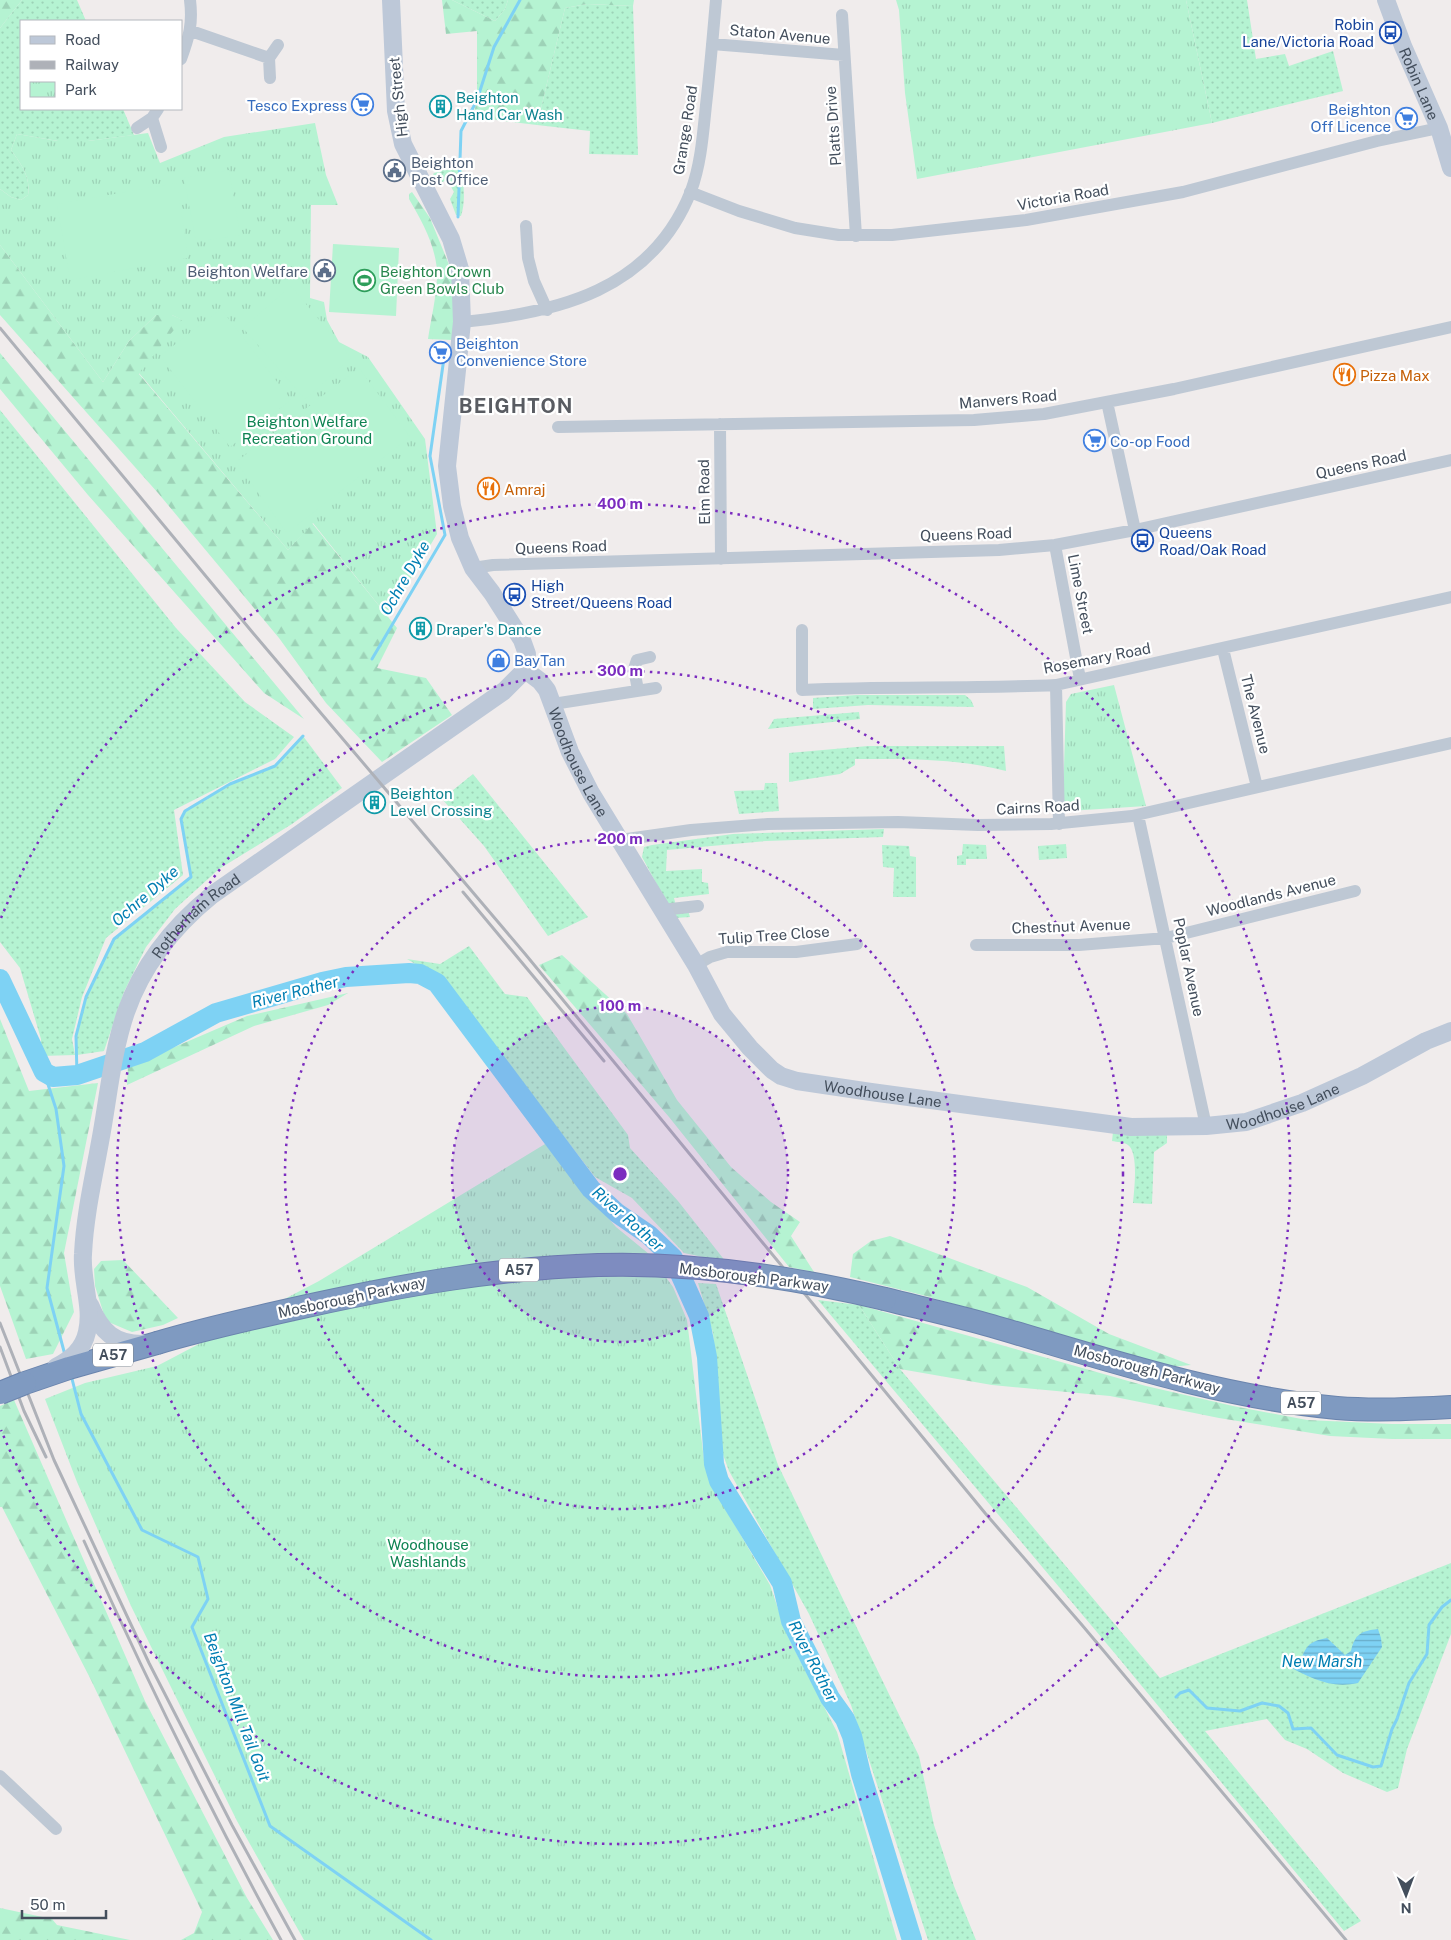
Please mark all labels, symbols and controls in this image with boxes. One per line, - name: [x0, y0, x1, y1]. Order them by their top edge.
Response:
- place label: Robin Lane/Victoria Road: [1242, 16, 1374, 50]
- legend: [20, 20, 182, 110]
- street label: Staton Avenue: [729, 21, 831, 47]
- bus stop icon: Robin Lane/Victoria Road: [1378, 21, 1402, 45]
- text: Road: [65, 31, 101, 48]
- street label: Robin Lane: [1396, 45, 1443, 122]
- text: Railway: [65, 56, 119, 73]
- street label: High Street: [385, 56, 411, 138]
- text: Park: [65, 81, 97, 98]
- street label: Grange Road: [670, 84, 700, 176]
- street label: Platts Drive: [822, 86, 844, 166]
- place label: Beighton Hand Car Wash: [456, 89, 563, 123]
- supermarket icon: Tesco Express: [351, 93, 375, 117]
- building icon: Beighton Hand Car Wash: [428, 94, 452, 118]
- place label: Tesco Express: [247, 97, 347, 114]
- place label: Beighton Off Licence: [1311, 101, 1391, 135]
- supermarket icon: Beighton Off Licence: [1395, 106, 1419, 130]
- place label: Beighton Post Office: [411, 154, 489, 188]
- public building icon: Beighton Post Office: [383, 159, 407, 183]
- street label: Victoria Road: [1016, 181, 1110, 213]
- public building icon: Beighton Welfare: [312, 259, 336, 283]
- place label: Beighton Welfare: [187, 263, 308, 280]
- place label: Beighton Crown Green Bowls Club: [380, 263, 504, 297]
- sports icon: Beighton Crown Green Bowls Club: [352, 268, 376, 292]
- place label: Beighton Convenience Store: [456, 335, 587, 369]
- supermarket icon: Beighton Convenience Store: [428, 340, 452, 364]
- restaurant icon: Pizza Max: [1332, 363, 1356, 387]
- place label: Pizza Max: [1360, 367, 1430, 384]
- street label: Manvers Road: [958, 386, 1058, 412]
- district label: BEIGHTON: [459, 394, 573, 418]
- park label: Beighton Welfare Recreation Ground: [242, 413, 372, 447]
- supermarket icon: Co-op Food: [1082, 429, 1106, 453]
- place label: Co-op Food: [1110, 433, 1190, 450]
- street label: Queens Road: [1314, 446, 1408, 482]
- street label: Elm Road: [695, 459, 713, 525]
- restaurant icon: Amraj: [476, 477, 500, 501]
- place label: Amraj: [504, 481, 545, 498]
- text: 400 m: [597, 495, 643, 512]
- street label: Queens Road: [920, 524, 1012, 544]
- place label: Queens Road/Oak Road: [1159, 524, 1267, 558]
- bus stop icon: Queens Road/Oak Road: [1131, 529, 1155, 553]
- water label: Ochre Dyke: [376, 537, 434, 619]
- street label: Queens Road: [515, 537, 607, 557]
- street label: Lime Street: [1065, 552, 1097, 636]
- place label: High Street/Queens Road: [531, 577, 672, 611]
- bus stop icon: High Street/Queens Road: [503, 582, 527, 606]
- building icon: Draper's Dance: [408, 617, 432, 641]
- place label: Draper's Dance: [436, 621, 541, 638]
- street label: Rosemary Road: [1042, 639, 1152, 677]
- shop icon: BayTan: [486, 648, 510, 672]
- place label: BayTan: [514, 652, 565, 669]
- text: 300 m: [597, 662, 643, 679]
- street label: The Avenue: [1238, 673, 1274, 755]
- street label: Woodhouse Lane: [546, 705, 612, 820]
- place label: Beighton Level Crossing: [390, 785, 492, 819]
- building icon: Beighton Level Crossing: [362, 790, 386, 814]
- street label: Cairns Road: [996, 796, 1080, 818]
- text: 200 m: [597, 830, 643, 847]
- water label: Ochre Dyke: [108, 861, 183, 930]
- street label: Rotherham Road: [148, 870, 243, 961]
- street label: Woodlands Avenue: [1205, 871, 1337, 919]
- street label: Chestnut Avenue: [1011, 915, 1131, 937]
- street label: Poplar Avenue: [1170, 916, 1208, 1018]
- street label: Tulip Tree Close: [718, 923, 830, 947]
- water label: River Rother: [250, 972, 341, 1012]
- text: 100 m: [599, 997, 641, 1014]
- street label: Woodhouse Lane: [823, 1077, 943, 1110]
- street label: Woodhouse Lane: [1225, 1079, 1342, 1132]
- centre of rings: [611, 1165, 629, 1183]
- water label: River Rother: [588, 1183, 668, 1256]
- road number: A57: [499, 1258, 539, 1282]
- street label: Mosborough Parkway: [678, 1259, 830, 1295]
- street label: Mosborough Parkway: [276, 1273, 428, 1321]
- street label: Mosborough Parkway: [1072, 1341, 1222, 1397]
- road number: A57: [93, 1344, 133, 1366]
- road number: A57: [1281, 1392, 1321, 1415]
- park label: Woodhouse Washlands: [387, 1536, 469, 1570]
- water label: River Rother: [784, 1617, 842, 1706]
- water label: Beighton Mill Tail Goit: [200, 1630, 274, 1784]
- water label: New Marsh: [1282, 1652, 1362, 1671]
- north arrow: [1381, 1870, 1431, 1920]
- scale bar: [22, 1888, 106, 1920]
- text: 50 m: [30, 1896, 65, 1913]
- text: N: [1401, 1900, 1412, 1916]

